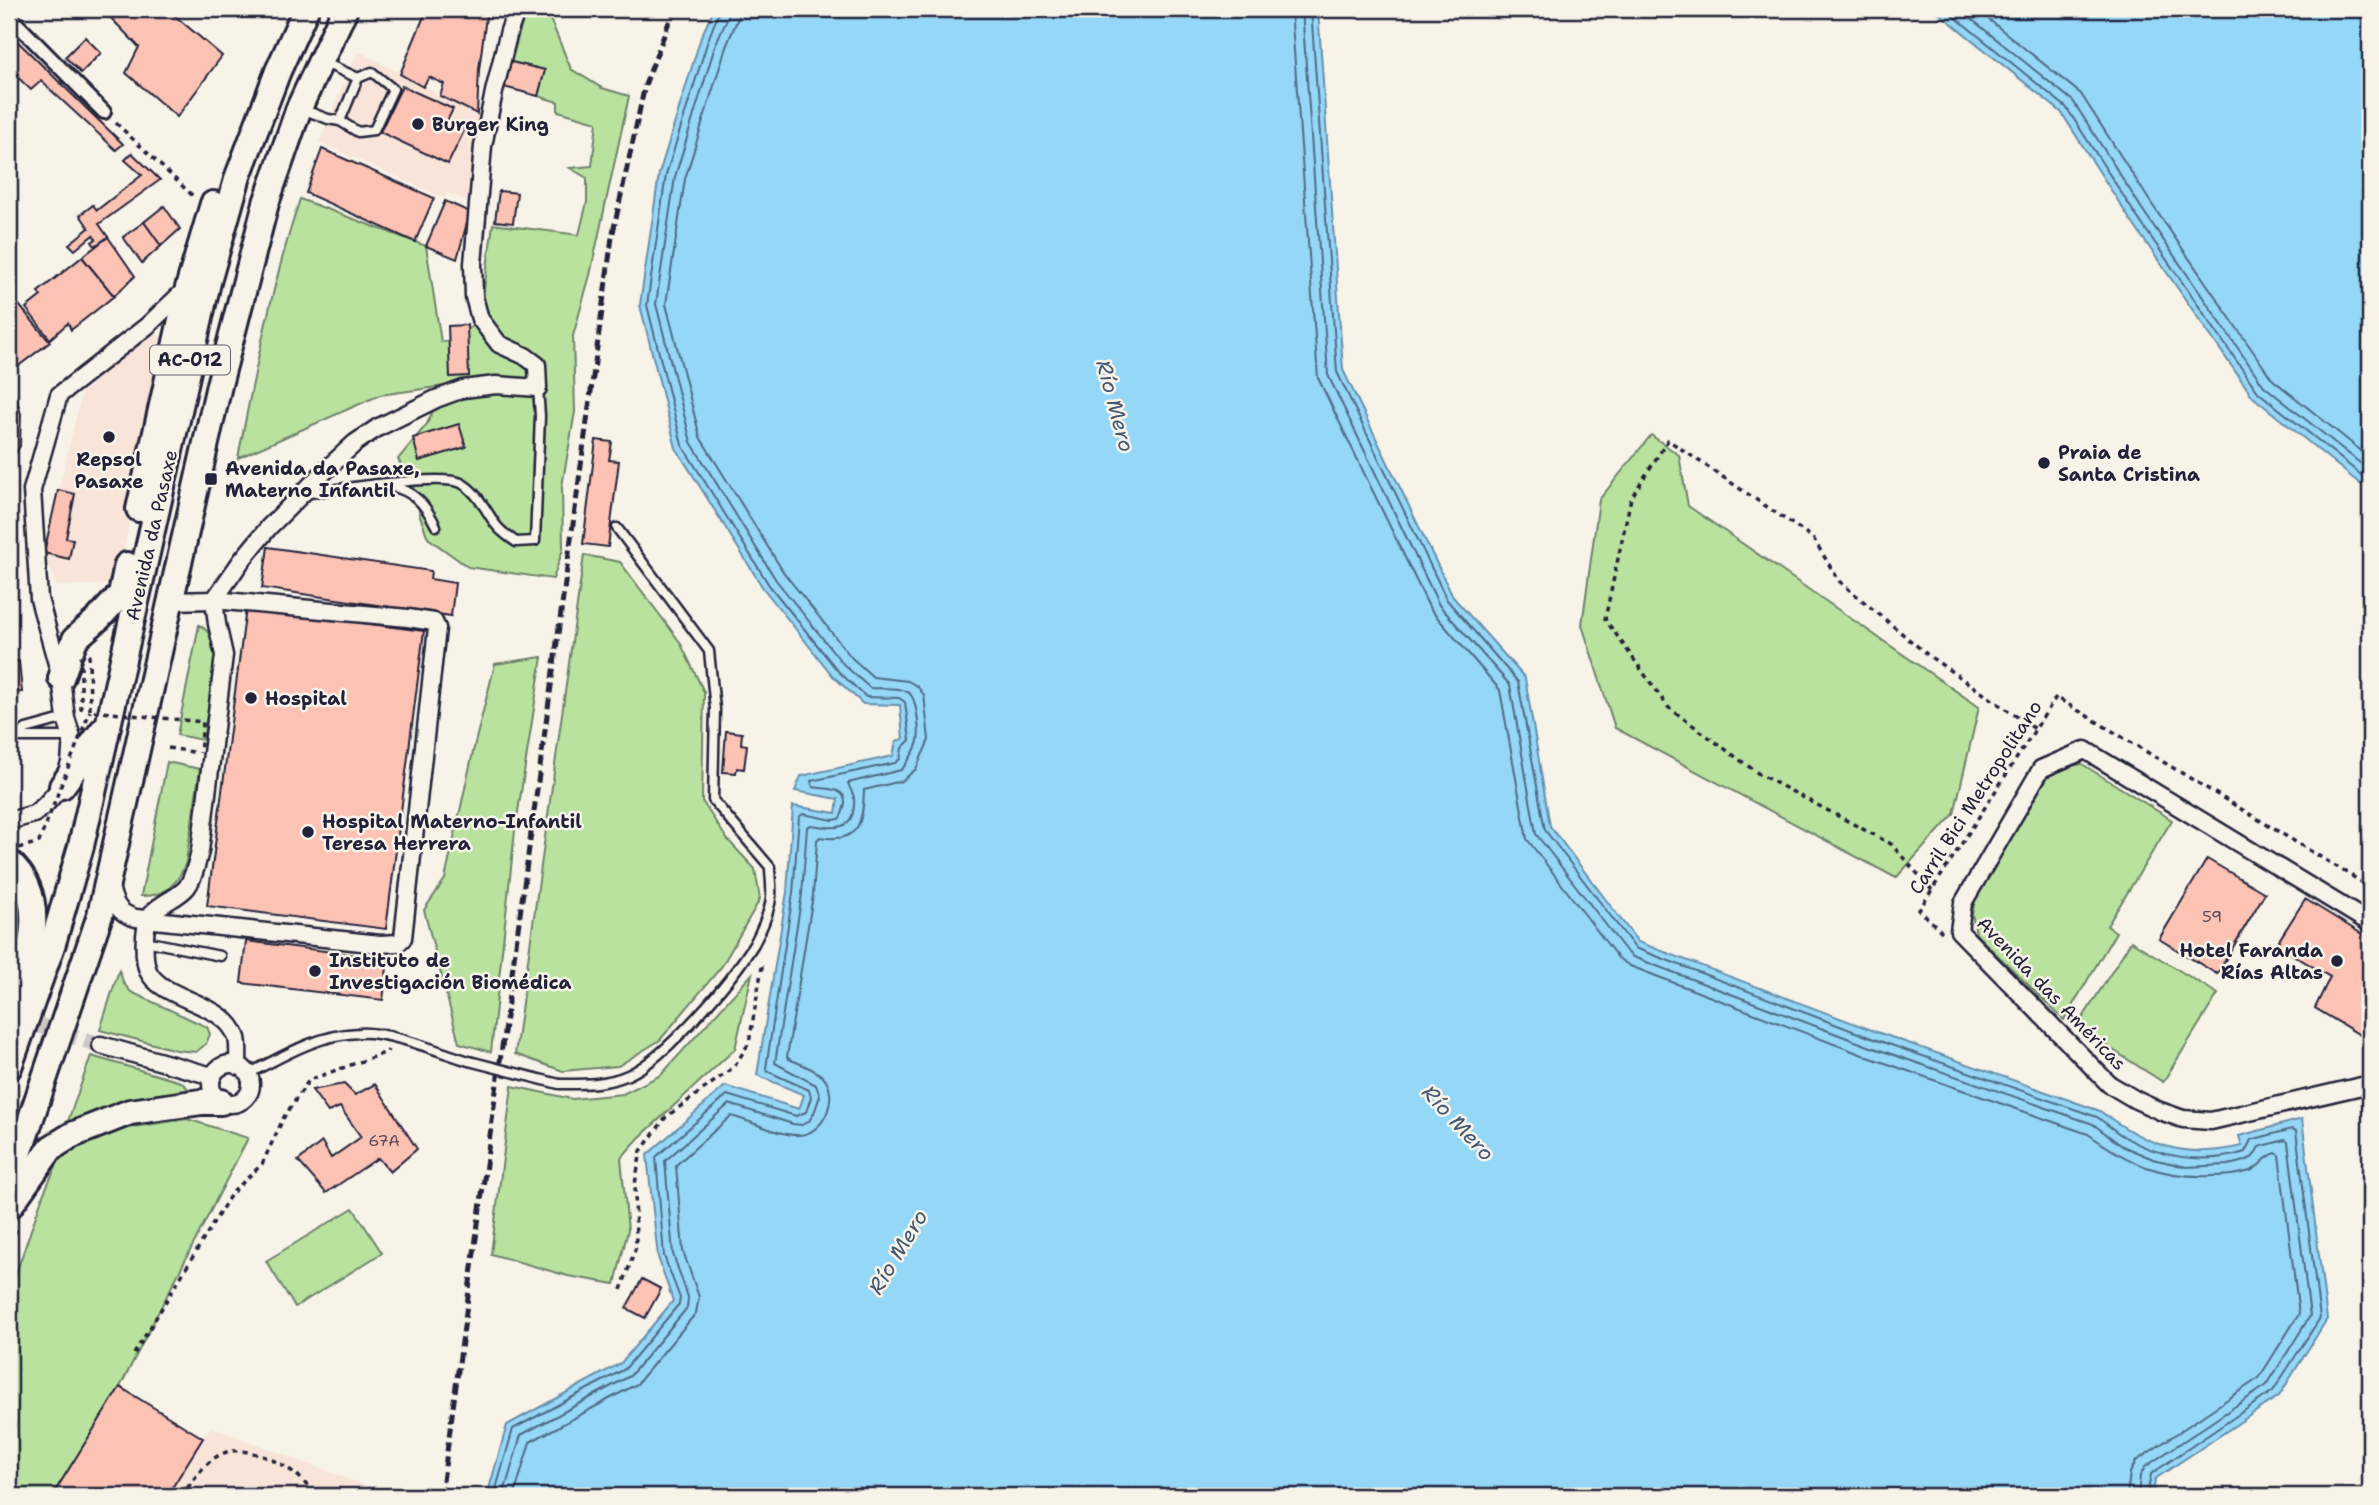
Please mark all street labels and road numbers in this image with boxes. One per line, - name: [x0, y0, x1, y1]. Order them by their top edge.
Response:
- road number: AC-012: [150, 346, 230, 374]
- street label: Avenida da Pasaxe: [120, 447, 183, 623]
- street label: Carril Bici Metropolitano: [1903, 696, 2048, 899]
- street label: Avenida das Américas: [1972, 911, 2132, 1076]

